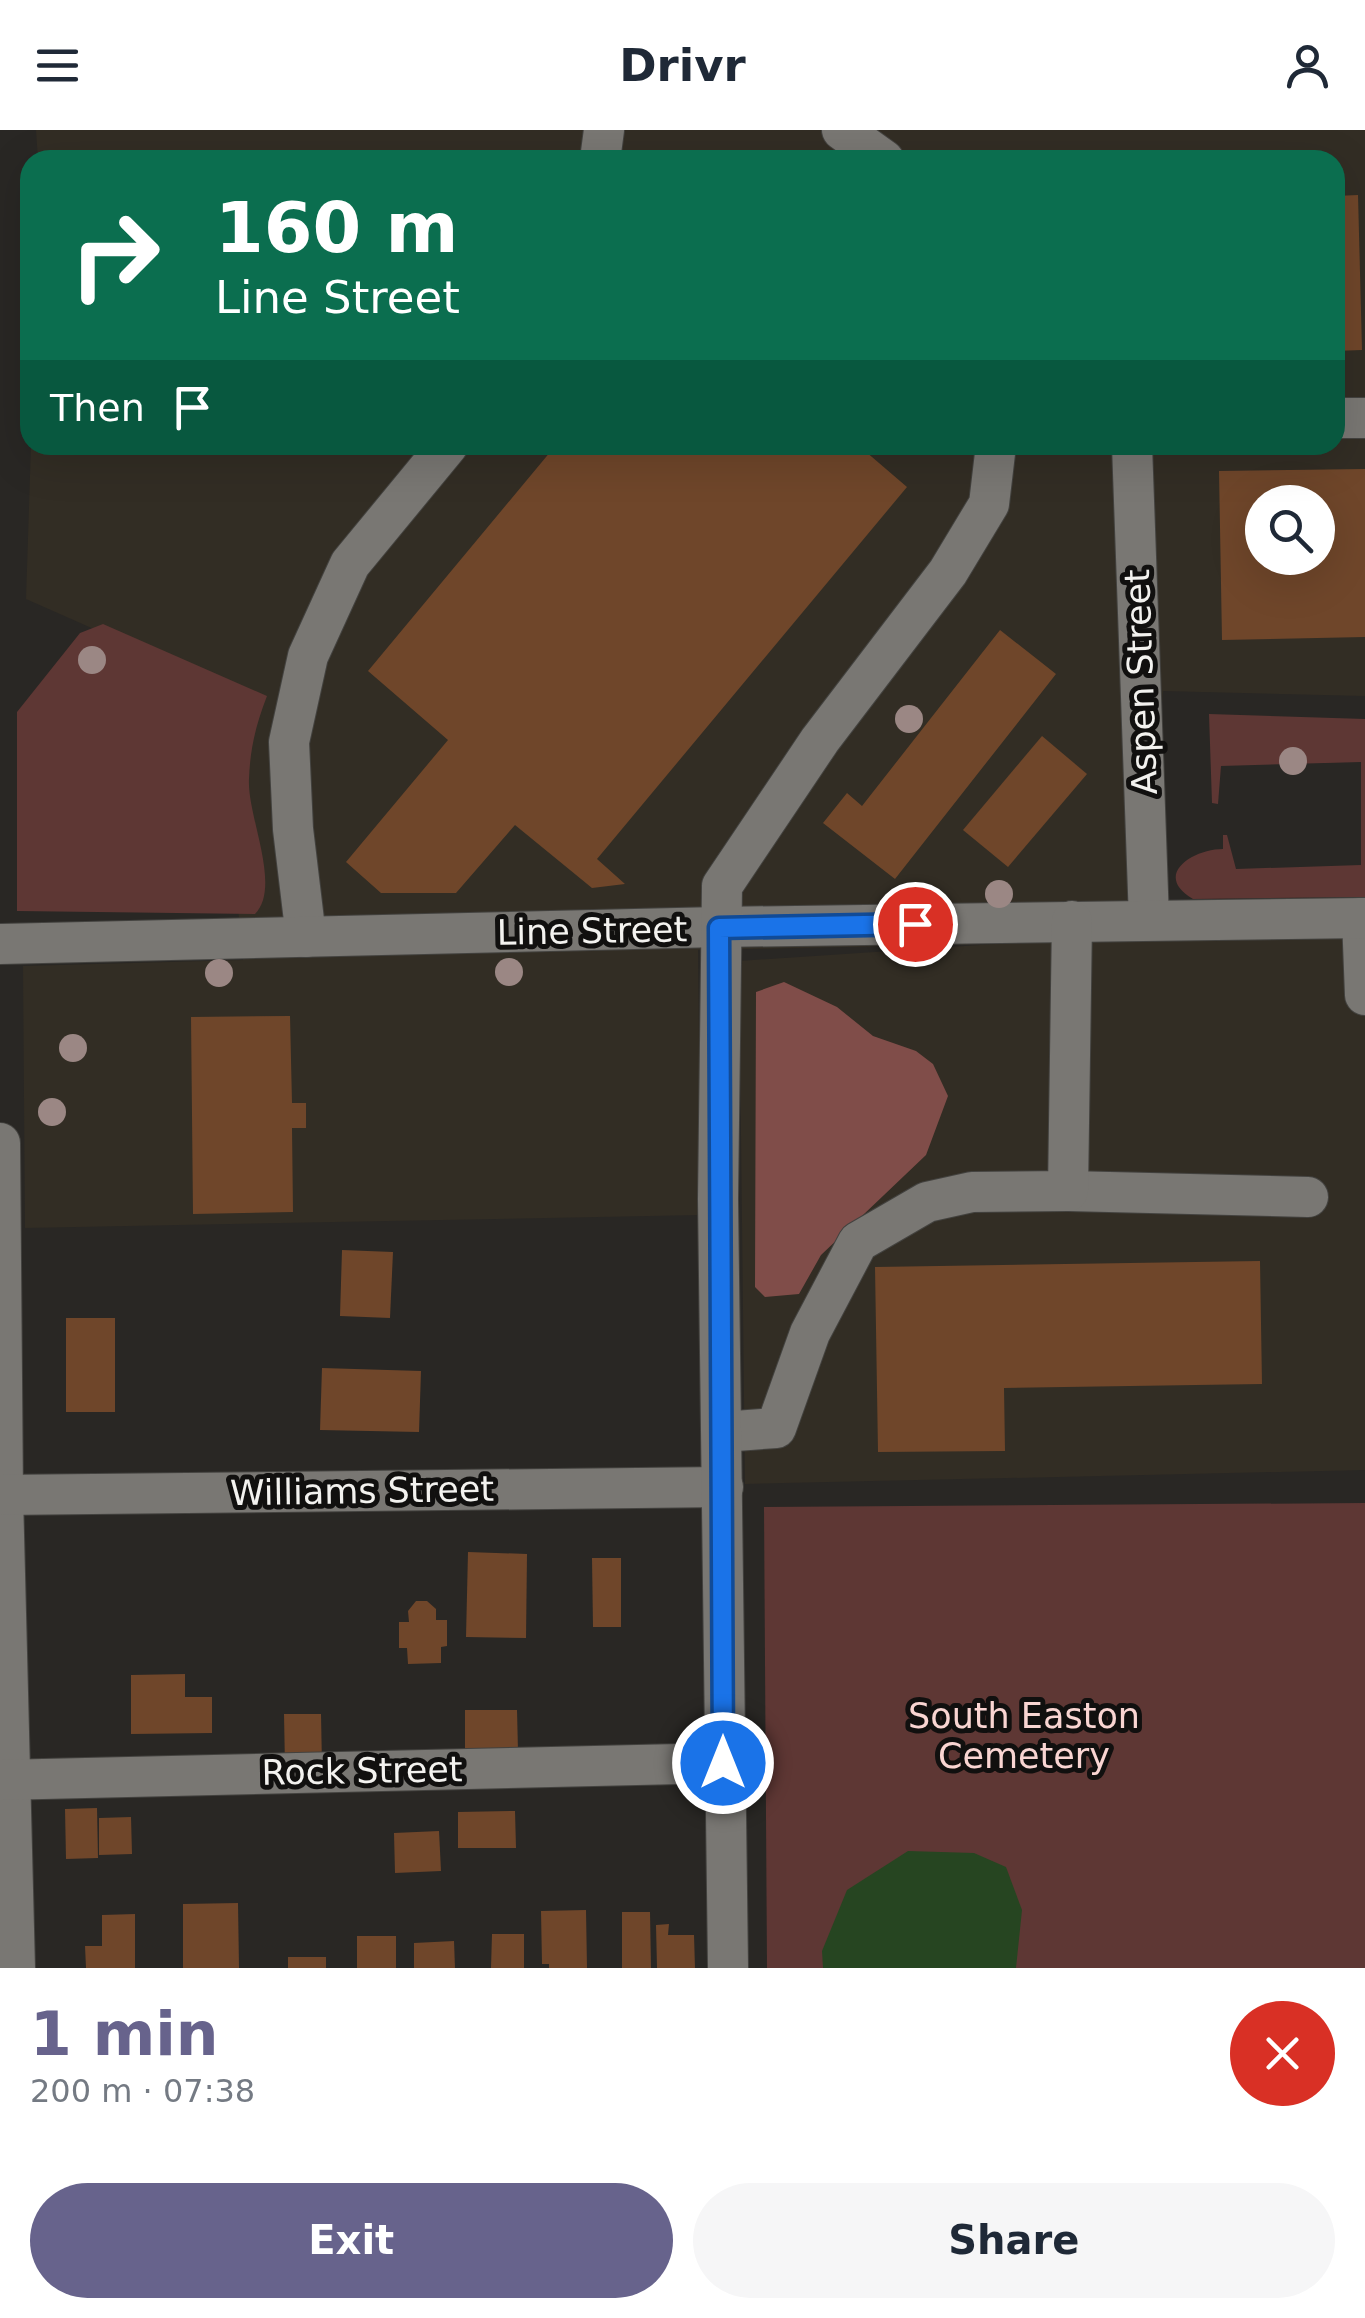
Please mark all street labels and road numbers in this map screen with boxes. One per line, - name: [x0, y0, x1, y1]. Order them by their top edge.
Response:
- street label: Aspen Street: [1117, 569, 1165, 795]
- street label: Line Street: [496, 909, 688, 953]
- street label: Williams Street: [230, 1469, 494, 1513]
- street label: Rock Street: [261, 1749, 463, 1793]

